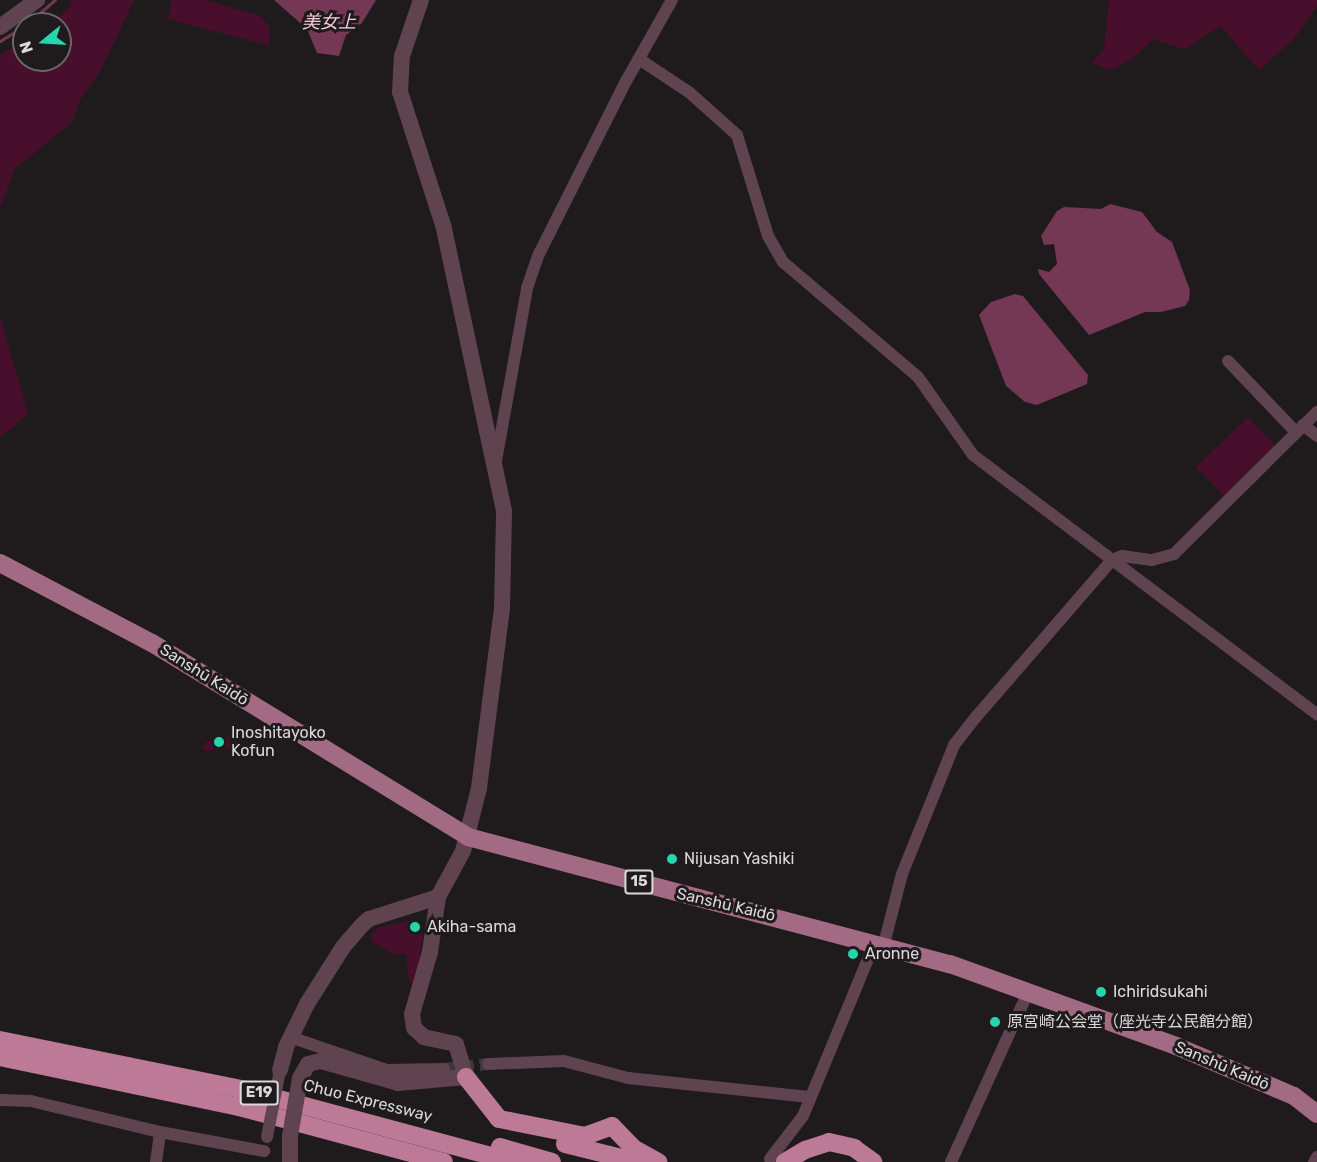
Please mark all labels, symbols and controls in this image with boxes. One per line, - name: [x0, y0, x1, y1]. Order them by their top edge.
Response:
- water label: 美女上: [302, 11, 356, 33]
- north arrow: [12, 12, 72, 72]
- text: N: [15, 39, 37, 56]
- street label: Sanshū Kaidō: [156, 640, 252, 710]
- place label: Inoshitayoko Kofun: [231, 723, 326, 761]
- marker: Inoshitayoko Kofun: [212, 735, 226, 749]
- place label: Nijusan Yashiki: [684, 849, 795, 869]
- marker: Nijusan Yashiki: [665, 852, 679, 866]
- road number: 15: [624, 870, 654, 894]
- street label: Sanshū Kaidō: [675, 884, 777, 926]
- place label: Akiha-sama: [427, 917, 516, 937]
- marker: Akiha-sama: [408, 920, 422, 934]
- place label: Aronne: [865, 944, 919, 964]
- marker: Aronne: [846, 947, 860, 961]
- place label: Ichiridsukahi: [1113, 982, 1208, 1002]
- marker: Ichiridsukahi: [1094, 985, 1108, 999]
- place label: 原宮崎公会堂（座光寺公民館分館）: [1007, 1012, 1263, 1032]
- marker: 原宮崎公会堂（座光寺公民館分館）: [988, 1015, 1002, 1029]
- street label: Sanshū Kaidō: [1172, 1037, 1272, 1095]
- street label: Chuo Expressway: [302, 1076, 434, 1126]
- road number: E19: [240, 1081, 278, 1105]

